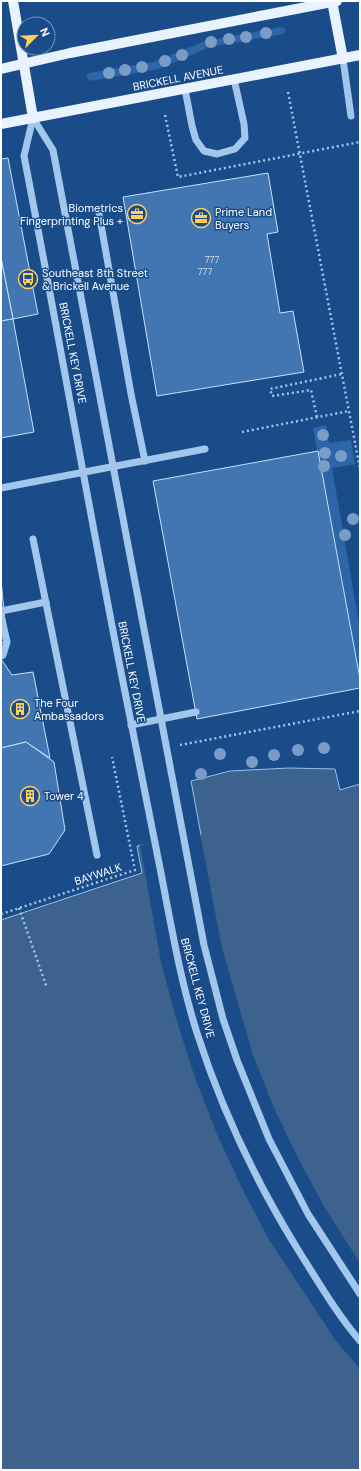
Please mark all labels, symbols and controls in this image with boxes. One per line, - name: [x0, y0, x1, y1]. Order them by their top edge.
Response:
- north arrow: [16, 16, 56, 56]
- text: N: [37, 25, 53, 38]
- street label: BRICKELL AVENUE: [132, 62, 224, 94]
- place label: Biometrics Fingerprinting Plus +: [20, 201, 123, 228]
- office icon: Biometrics Fingerprinting Plus +: [126, 203, 148, 225]
- place label: Prime Land Buyers: [215, 205, 272, 232]
- office icon: Prime Land Buyers: [190, 207, 212, 229]
- house number: 777: [205, 254, 219, 266]
- place label: Southeast 8th Street & Brickell Avenue: [42, 266, 148, 293]
- house number: 777: [198, 266, 212, 278]
- bus stop icon: Southeast 8th Street & Brickell Avenue: [17, 268, 39, 290]
- street label: BRICKELL KEY DRIVE: [56, 301, 90, 405]
- street label: BRICKELL KEY DRIVE: [115, 620, 149, 724]
- place label: The Four Ambassadors: [34, 696, 104, 723]
- building icon: The Four Ambassadors: [9, 698, 31, 720]
- building icon: Tower 4: [19, 785, 41, 807]
- place label: Tower 4: [44, 789, 84, 803]
- street label: BAYWALK: [73, 860, 124, 888]
- street label: BRICKELL KEY DRIVE: [178, 936, 218, 1040]

